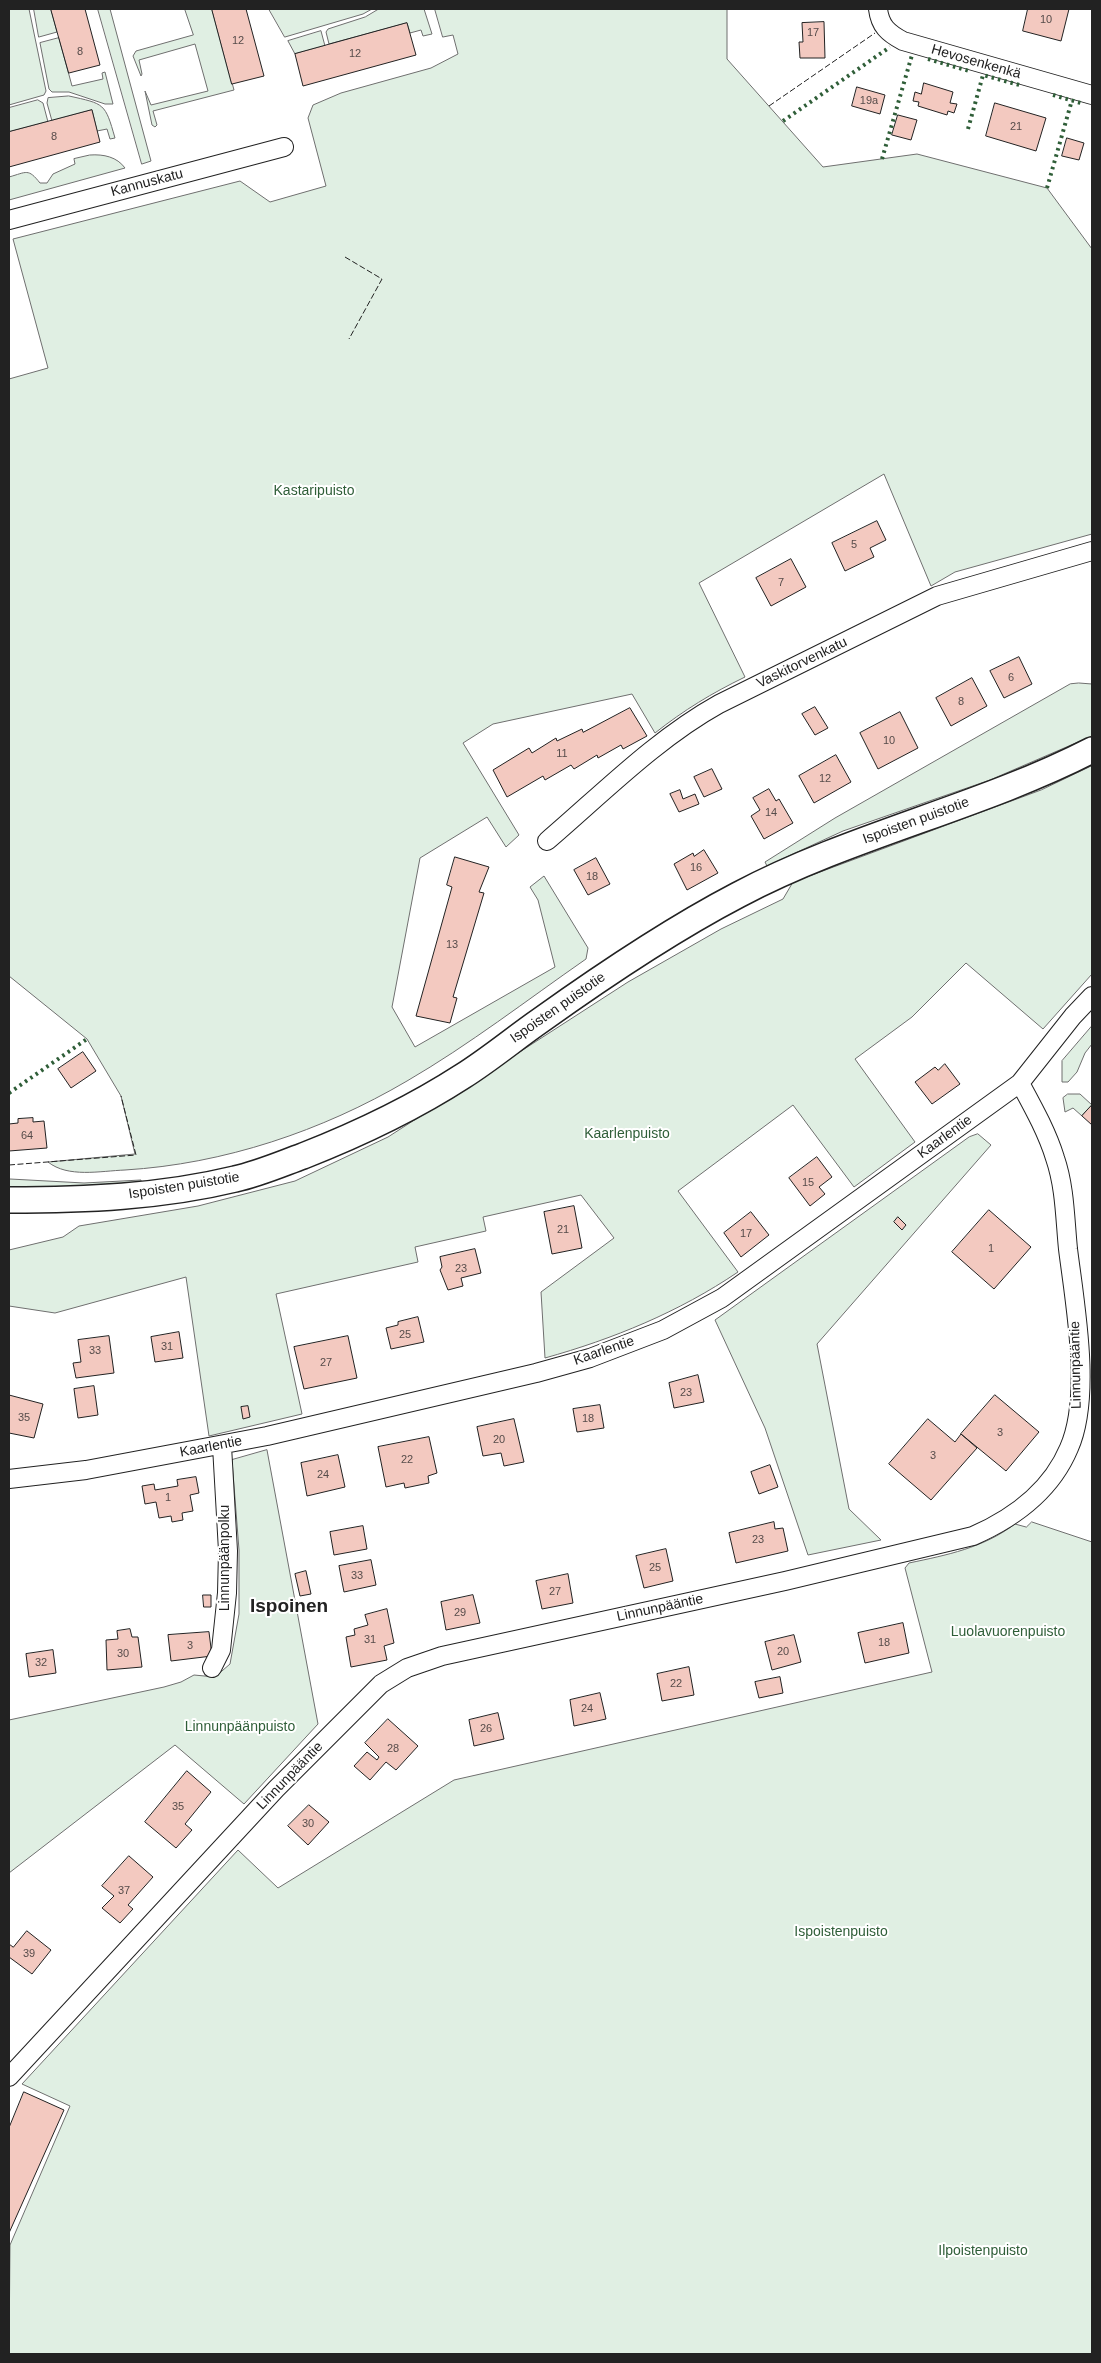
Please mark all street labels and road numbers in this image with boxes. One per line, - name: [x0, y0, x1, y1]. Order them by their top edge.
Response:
- street label: Hevosenkenkä: [929, 41, 1023, 83]
- street label: Kannuskatu: [109, 165, 185, 201]
- street label: Vaskitorvenkatu: [754, 634, 850, 692]
- street label: Ispoisten puistotie: [860, 794, 972, 848]
- street label: Ispoisten puistotie: [507, 969, 609, 1047]
- street label: Kaarlentie: [915, 1112, 975, 1162]
- street label: Ispoisten puistotie: [127, 1169, 241, 1203]
- street label: Linnunpääntie: [1067, 1321, 1085, 1409]
- street label: Kaarlentie: [571, 1333, 637, 1369]
- street label: Kaarlentie: [178, 1433, 244, 1461]
- street label: Linnunpäänpolku: [217, 1505, 233, 1611]
- street label: Linnunpääntie: [615, 1591, 705, 1625]
- street label: Linnunpääntie: [253, 1739, 327, 1813]

